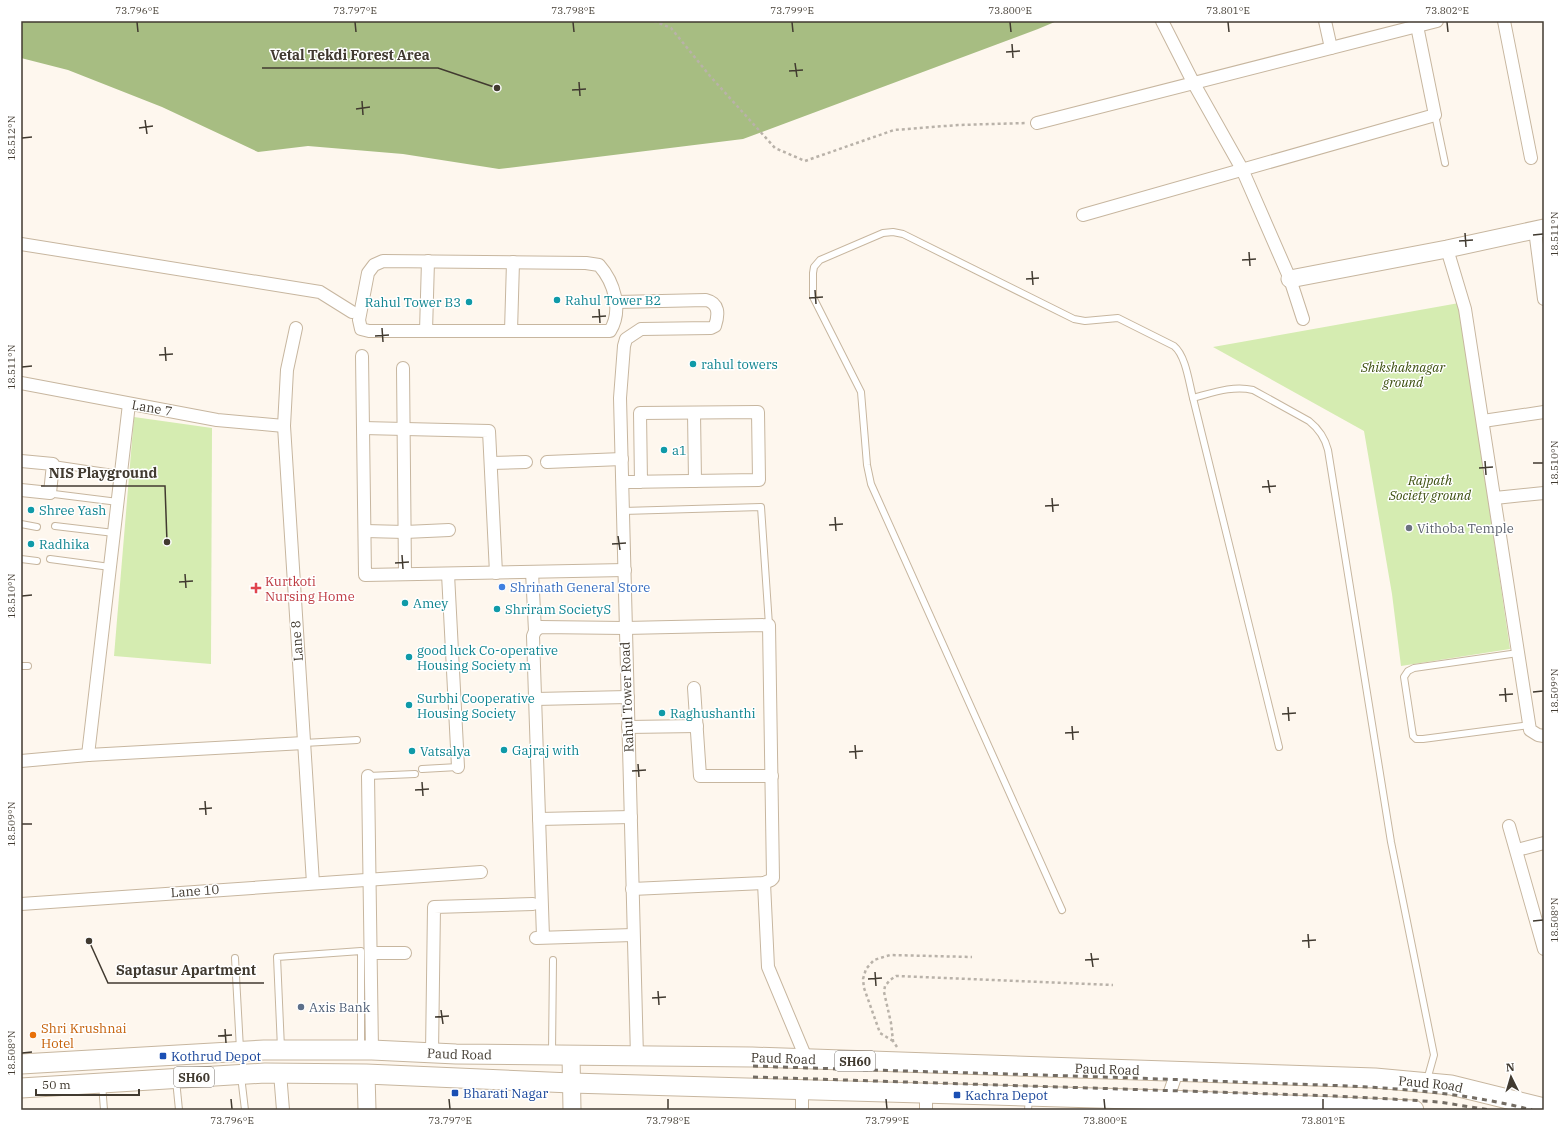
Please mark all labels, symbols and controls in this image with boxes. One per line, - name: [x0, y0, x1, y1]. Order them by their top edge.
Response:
- text: 73.796°E: [115, 4, 159, 17]
- text: 73.797°E: [333, 4, 377, 17]
- text: 73.798°E: [551, 4, 595, 17]
- text: 73.799°E: [770, 4, 814, 17]
- text: 73.800°E: [988, 4, 1032, 17]
- text: 73.801°E: [1206, 4, 1250, 17]
- text: 73.802°E: [1425, 4, 1469, 17]
- callout: Vetal Tekdi Forest Area: [262, 42, 438, 68]
- text: Vetal Tekdi Forest Area: [270, 46, 430, 64]
- text: 18.512°N: [5, 115, 18, 161]
- text: 18.511°N: [1548, 211, 1561, 257]
- place label: Rahul Tower B2: [565, 292, 661, 309]
- place label: Rahul Tower B3: [365, 294, 461, 311]
- marker: Rahul Tower B2: [552, 295, 562, 305]
- marker: Rahul Tower B3: [464, 297, 474, 307]
- text: 18.511°N: [5, 344, 18, 390]
- place label: rahul towers: [701, 356, 778, 373]
- marker: rahul towers: [688, 359, 698, 369]
- park label: Shikshaknagar ground: [1360, 359, 1445, 391]
- street label: Lane 7: [130, 396, 174, 420]
- text: 18.510°N: [1548, 440, 1561, 486]
- place label: a1: [672, 442, 687, 459]
- marker: a1: [659, 445, 669, 455]
- callout: NIS Playground: [41, 460, 165, 486]
- text: NIS Playground: [49, 464, 157, 482]
- park label: Rajpath Society ground: [1388, 472, 1472, 504]
- place label: Shree Yash: [39, 502, 106, 519]
- marker: Shree Yash: [26, 505, 36, 515]
- place label: Vithoba Temple: [1417, 520, 1514, 537]
- marker: Vithoba Temple: [1404, 523, 1414, 533]
- place label: Radhika: [39, 536, 90, 553]
- marker: Radhika: [26, 539, 36, 549]
- text: 18.510°N: [5, 573, 18, 619]
- place label: Kurtkoti Nursing Home: [265, 573, 355, 605]
- place label: Shrinath General Store: [510, 579, 650, 596]
- marker: Kurtkoti Nursing Home: [250, 582, 262, 594]
- marker: Shrinath General Store: [497, 582, 507, 592]
- place label: Amey: [413, 595, 448, 612]
- marker: Amey: [400, 598, 410, 608]
- place label: Shriram SocietyS: [505, 601, 611, 618]
- marker: Shriram SocietyS: [492, 604, 502, 614]
- street label: Lane 8: [287, 620, 307, 662]
- street label: Rahul Tower Road: [617, 641, 637, 753]
- place label: good luck Co-operative Housing Society m: [417, 642, 558, 674]
- marker: good luck Co-operative Housing Society m: [404, 652, 414, 662]
- text: 18.509°N: [1548, 668, 1561, 714]
- place label: Surbhi Cooperative Housing Society: [417, 690, 535, 722]
- marker: Surbhi Cooperative Housing Society: [404, 700, 414, 710]
- place label: Raghushanthi: [670, 705, 756, 722]
- marker: Raghushanthi: [657, 708, 667, 718]
- place label: Gajraj with: [512, 742, 579, 759]
- place label: Vatsalya: [420, 743, 471, 760]
- marker: Gajraj with: [499, 745, 509, 755]
- marker: Vatsalya: [407, 746, 417, 756]
- text: 18.509°N: [5, 801, 18, 847]
- street label: Lane 10: [170, 881, 220, 901]
- text: 18.508°N: [1548, 897, 1561, 943]
- callout: Saptasur Apartment: [108, 957, 264, 983]
- text: Saptasur Apartment: [116, 961, 256, 979]
- place label: Axis Bank: [309, 999, 371, 1016]
- marker: Axis Bank: [296, 1002, 306, 1012]
- place label: Shri Krushnai Hotel: [41, 1020, 127, 1052]
- text: 18.508°N: [5, 1030, 18, 1076]
- marker: Shri Krushnai Hotel: [28, 1030, 38, 1040]
- street label: Paud Road: [427, 1044, 492, 1063]
- place label: Kothrud Depot: [171, 1048, 261, 1065]
- street label: Paud Road: [751, 1048, 816, 1068]
- marker: Kothrud Depot: [158, 1051, 168, 1061]
- road number: SH60: [835, 1051, 875, 1071]
- north arrow: [1491, 1057, 1531, 1097]
- street label: Paud Road: [1075, 1059, 1140, 1079]
- text: N: [1505, 1060, 1515, 1074]
- road number: SH60: [174, 1067, 214, 1087]
- scale bar: [36, 1071, 139, 1097]
- street label: Paud Road: [1398, 1072, 1465, 1096]
- text: 50 m: [42, 1077, 71, 1092]
- place label: Bharati Nagar: [463, 1085, 549, 1102]
- place label: Kachra Depot: [965, 1087, 1048, 1104]
- marker: Bharati Nagar: [450, 1088, 460, 1098]
- marker: Kachra Depot: [952, 1090, 962, 1100]
- text: 73.796°E: [210, 1114, 254, 1127]
- text: 73.797°E: [428, 1114, 472, 1127]
- text: 73.798°E: [646, 1114, 690, 1127]
- text: 73.799°E: [865, 1114, 909, 1127]
- text: 73.800°E: [1083, 1114, 1127, 1127]
- text: 73.801°E: [1301, 1114, 1345, 1127]

